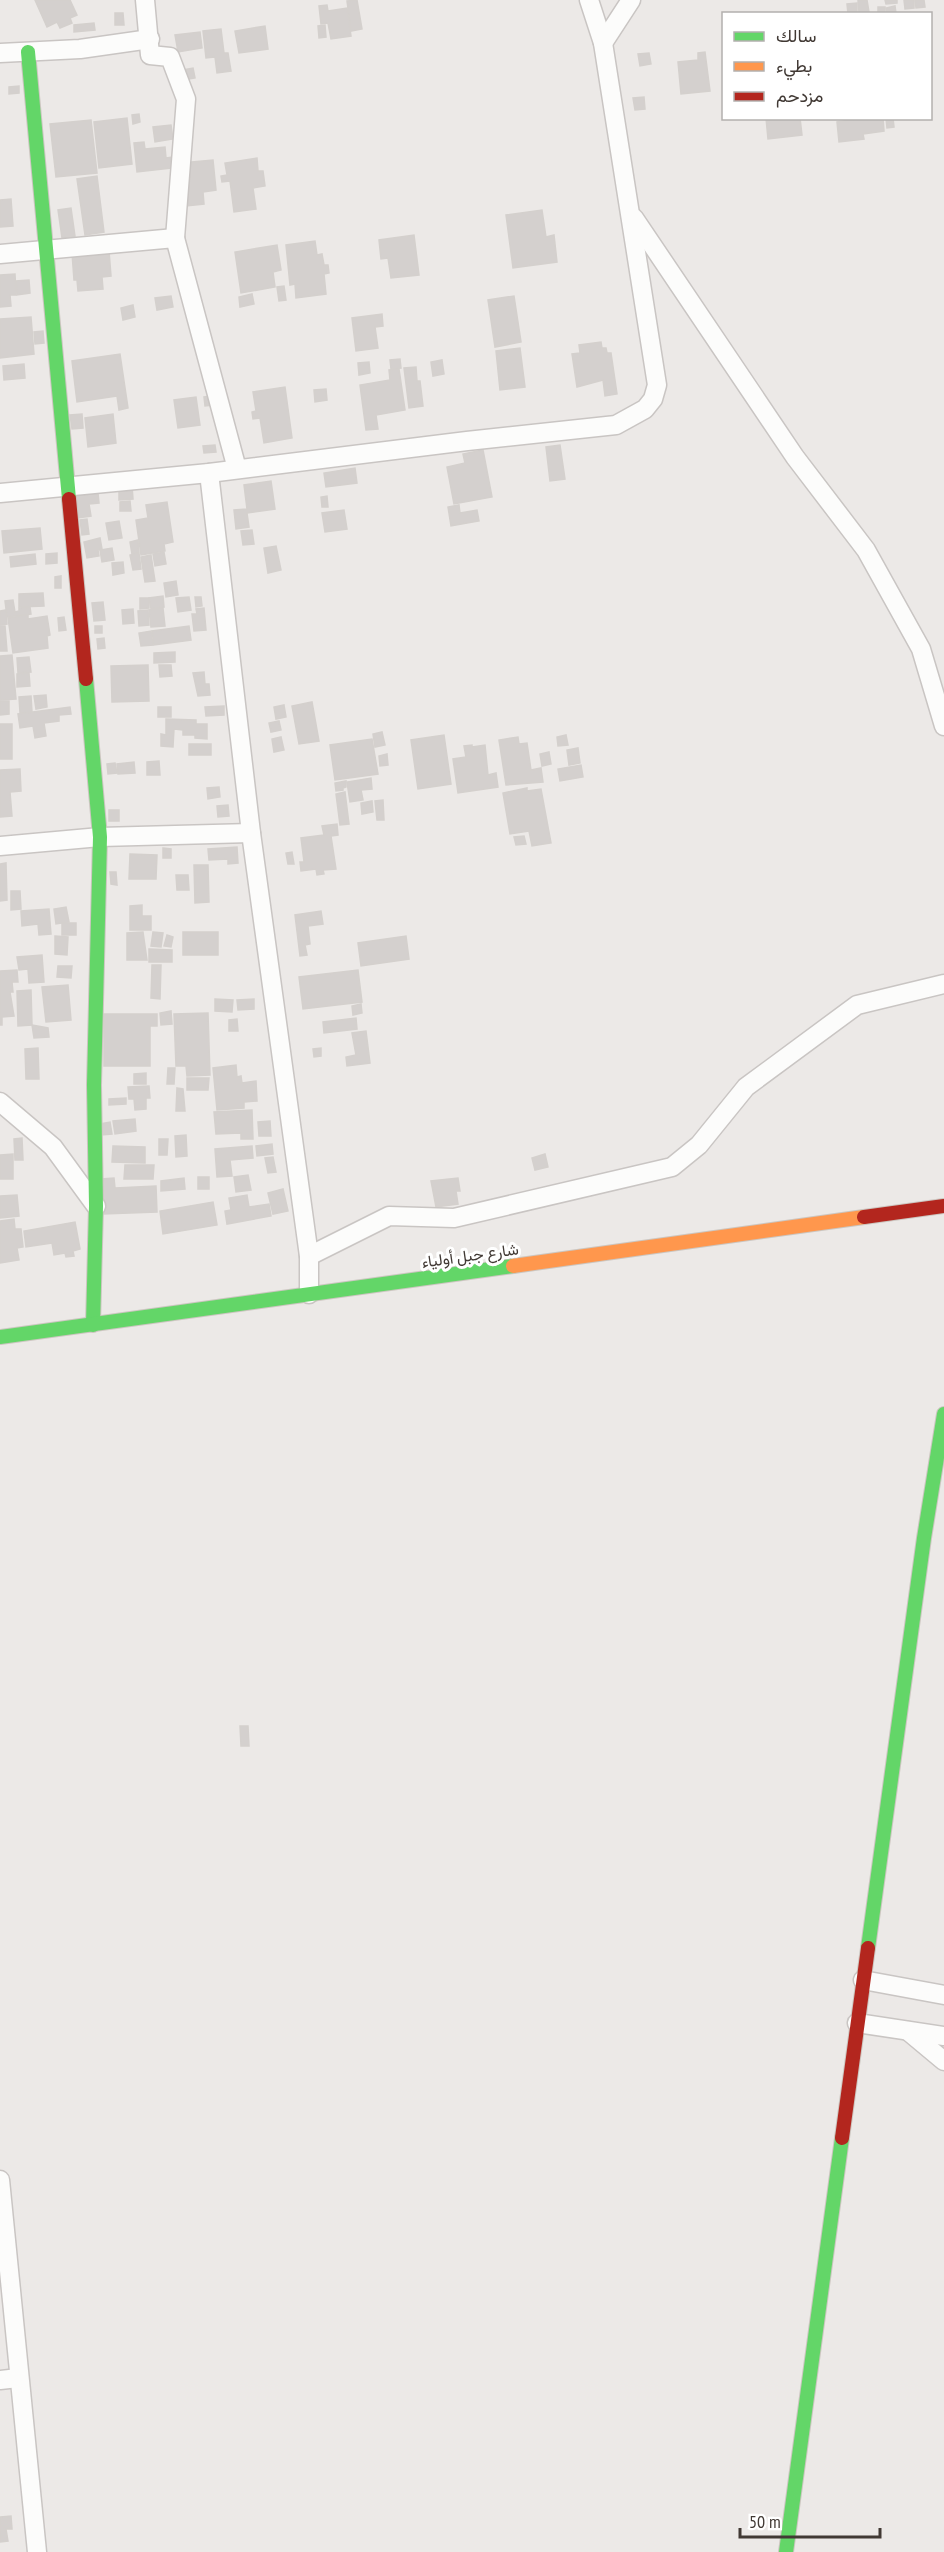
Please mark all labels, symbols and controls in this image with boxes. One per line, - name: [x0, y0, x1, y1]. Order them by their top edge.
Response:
- legend: [722, 12, 932, 120]
- text: سالك: [776, 24, 816, 47]
- text: بطيء: [776, 54, 812, 81]
- text: مزدحم: [776, 84, 823, 108]
- street label: شارع جبل أولياء: [420, 1238, 520, 1274]
- scale bar: [740, 2501, 880, 2539]
- text: 50 m: [749, 2510, 781, 2533]

